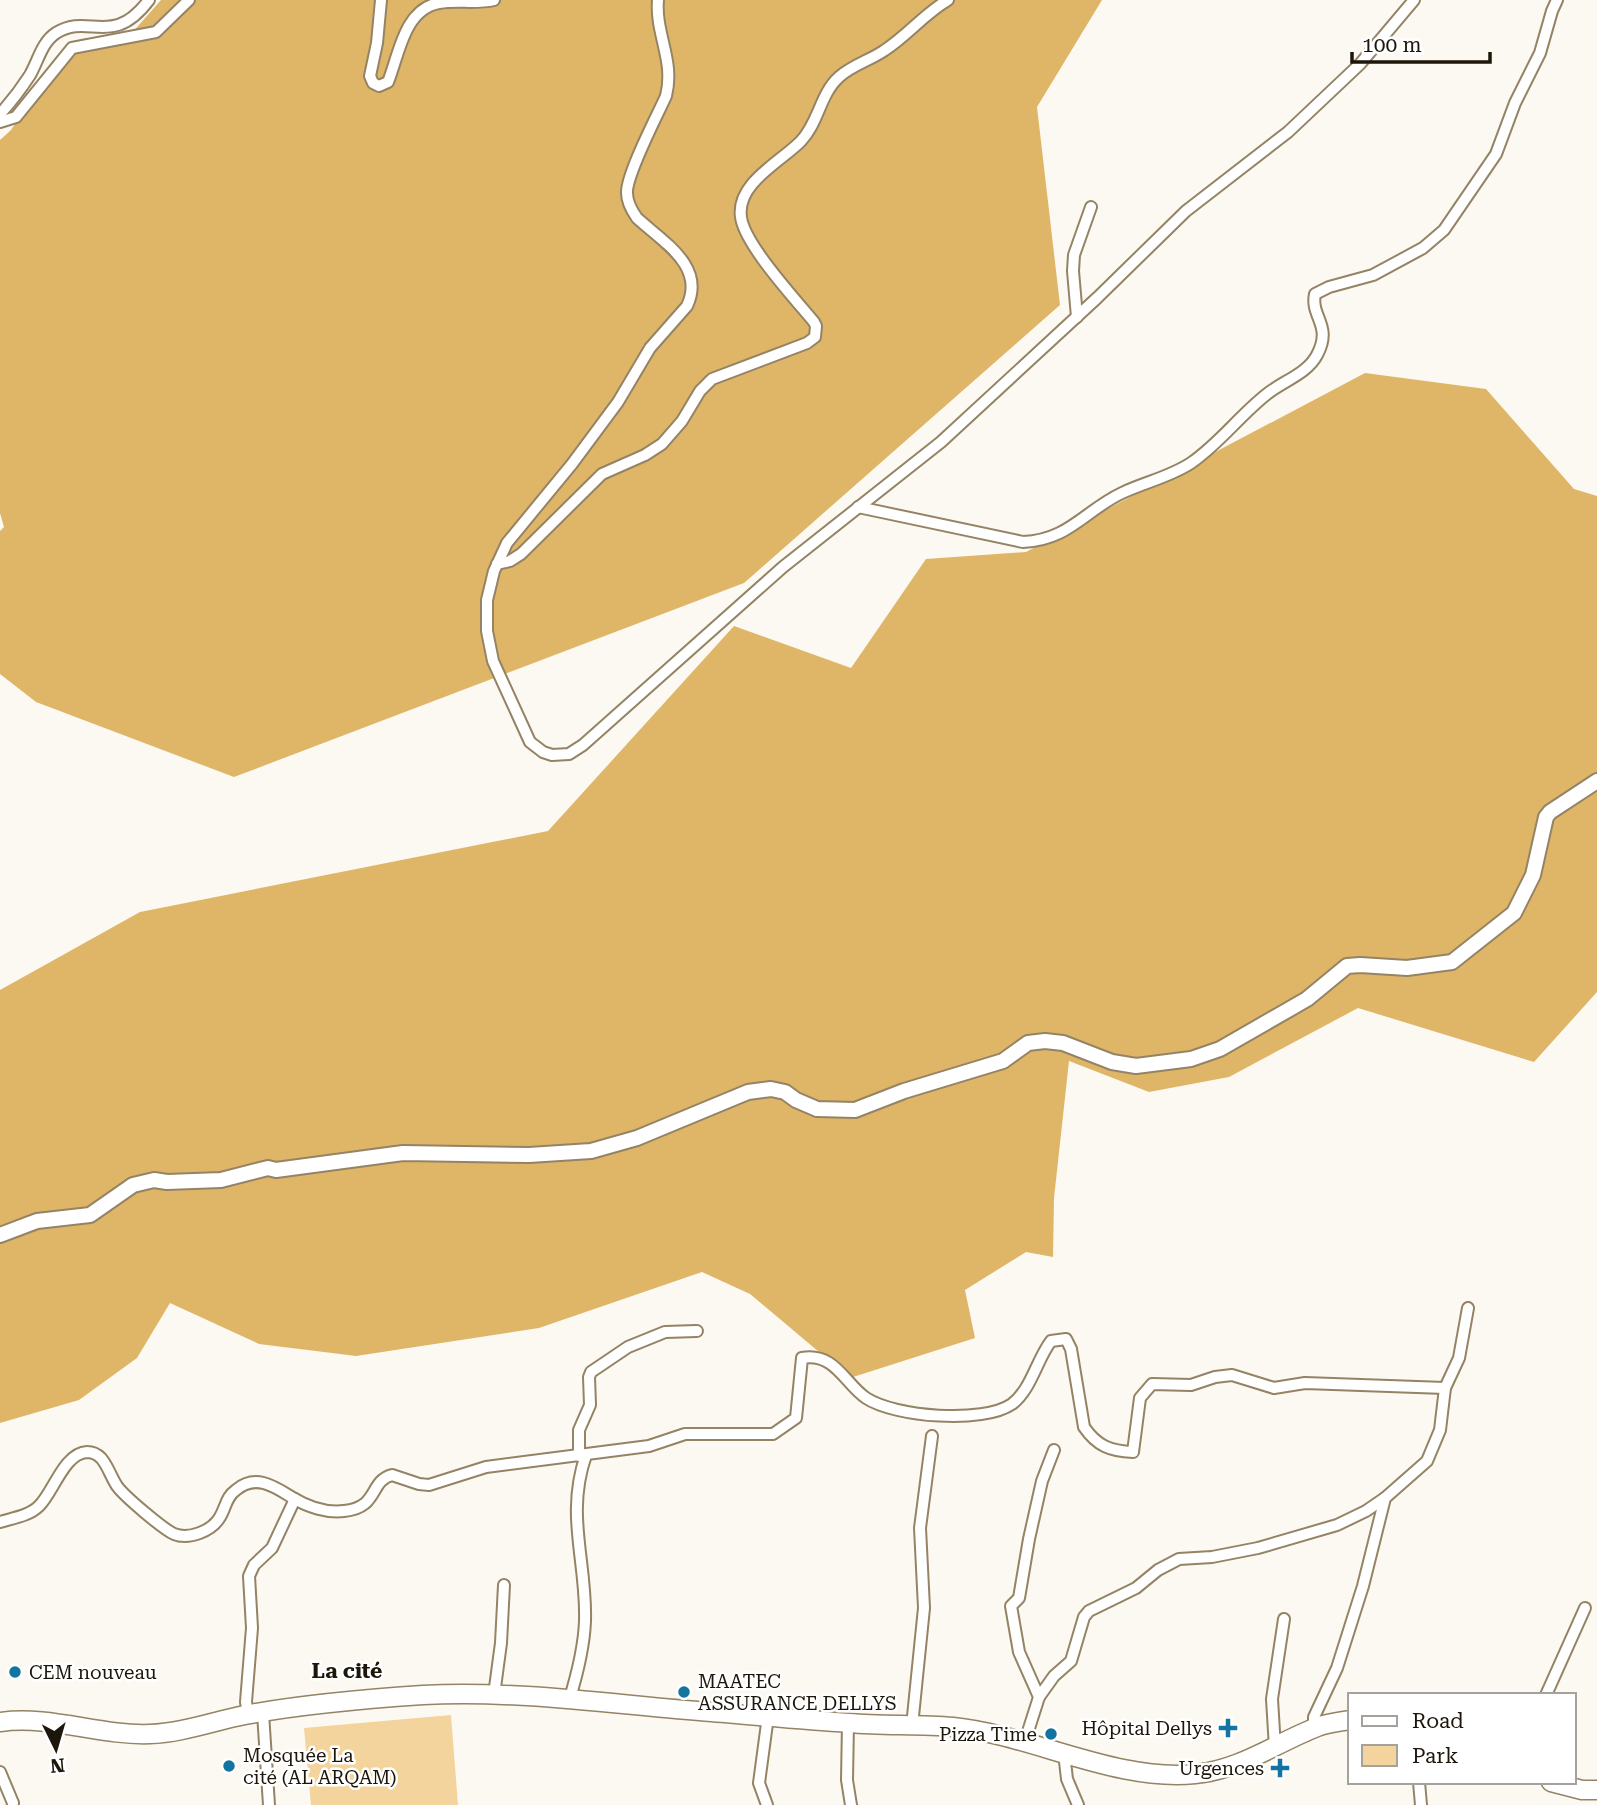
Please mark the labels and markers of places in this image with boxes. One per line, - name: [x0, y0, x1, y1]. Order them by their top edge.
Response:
- place label: CEM nouveau: [29, 1661, 157, 1684]
- marker: CEM nouveau: [7, 1664, 23, 1680]
- place label: MAATEC ASSURANCE DELLYS: [698, 1670, 897, 1715]
- marker: MAATEC ASSURANCE DELLYS: [676, 1684, 692, 1700]
- place label: Hôpital Dellys: [1081, 1717, 1212, 1740]
- marker: Hôpital Dellys: [1218, 1718, 1238, 1738]
- place label: Pizza Time: [939, 1723, 1037, 1746]
- marker: Pizza Time: [1043, 1726, 1059, 1742]
- place label: Mosquée La cité (AL ARQAM): [243, 1744, 397, 1789]
- place label: Urgences: [1179, 1757, 1264, 1780]
- marker: Mosquée La cité (AL ARQAM): [221, 1758, 237, 1774]
- marker: Urgences: [1270, 1758, 1290, 1778]

